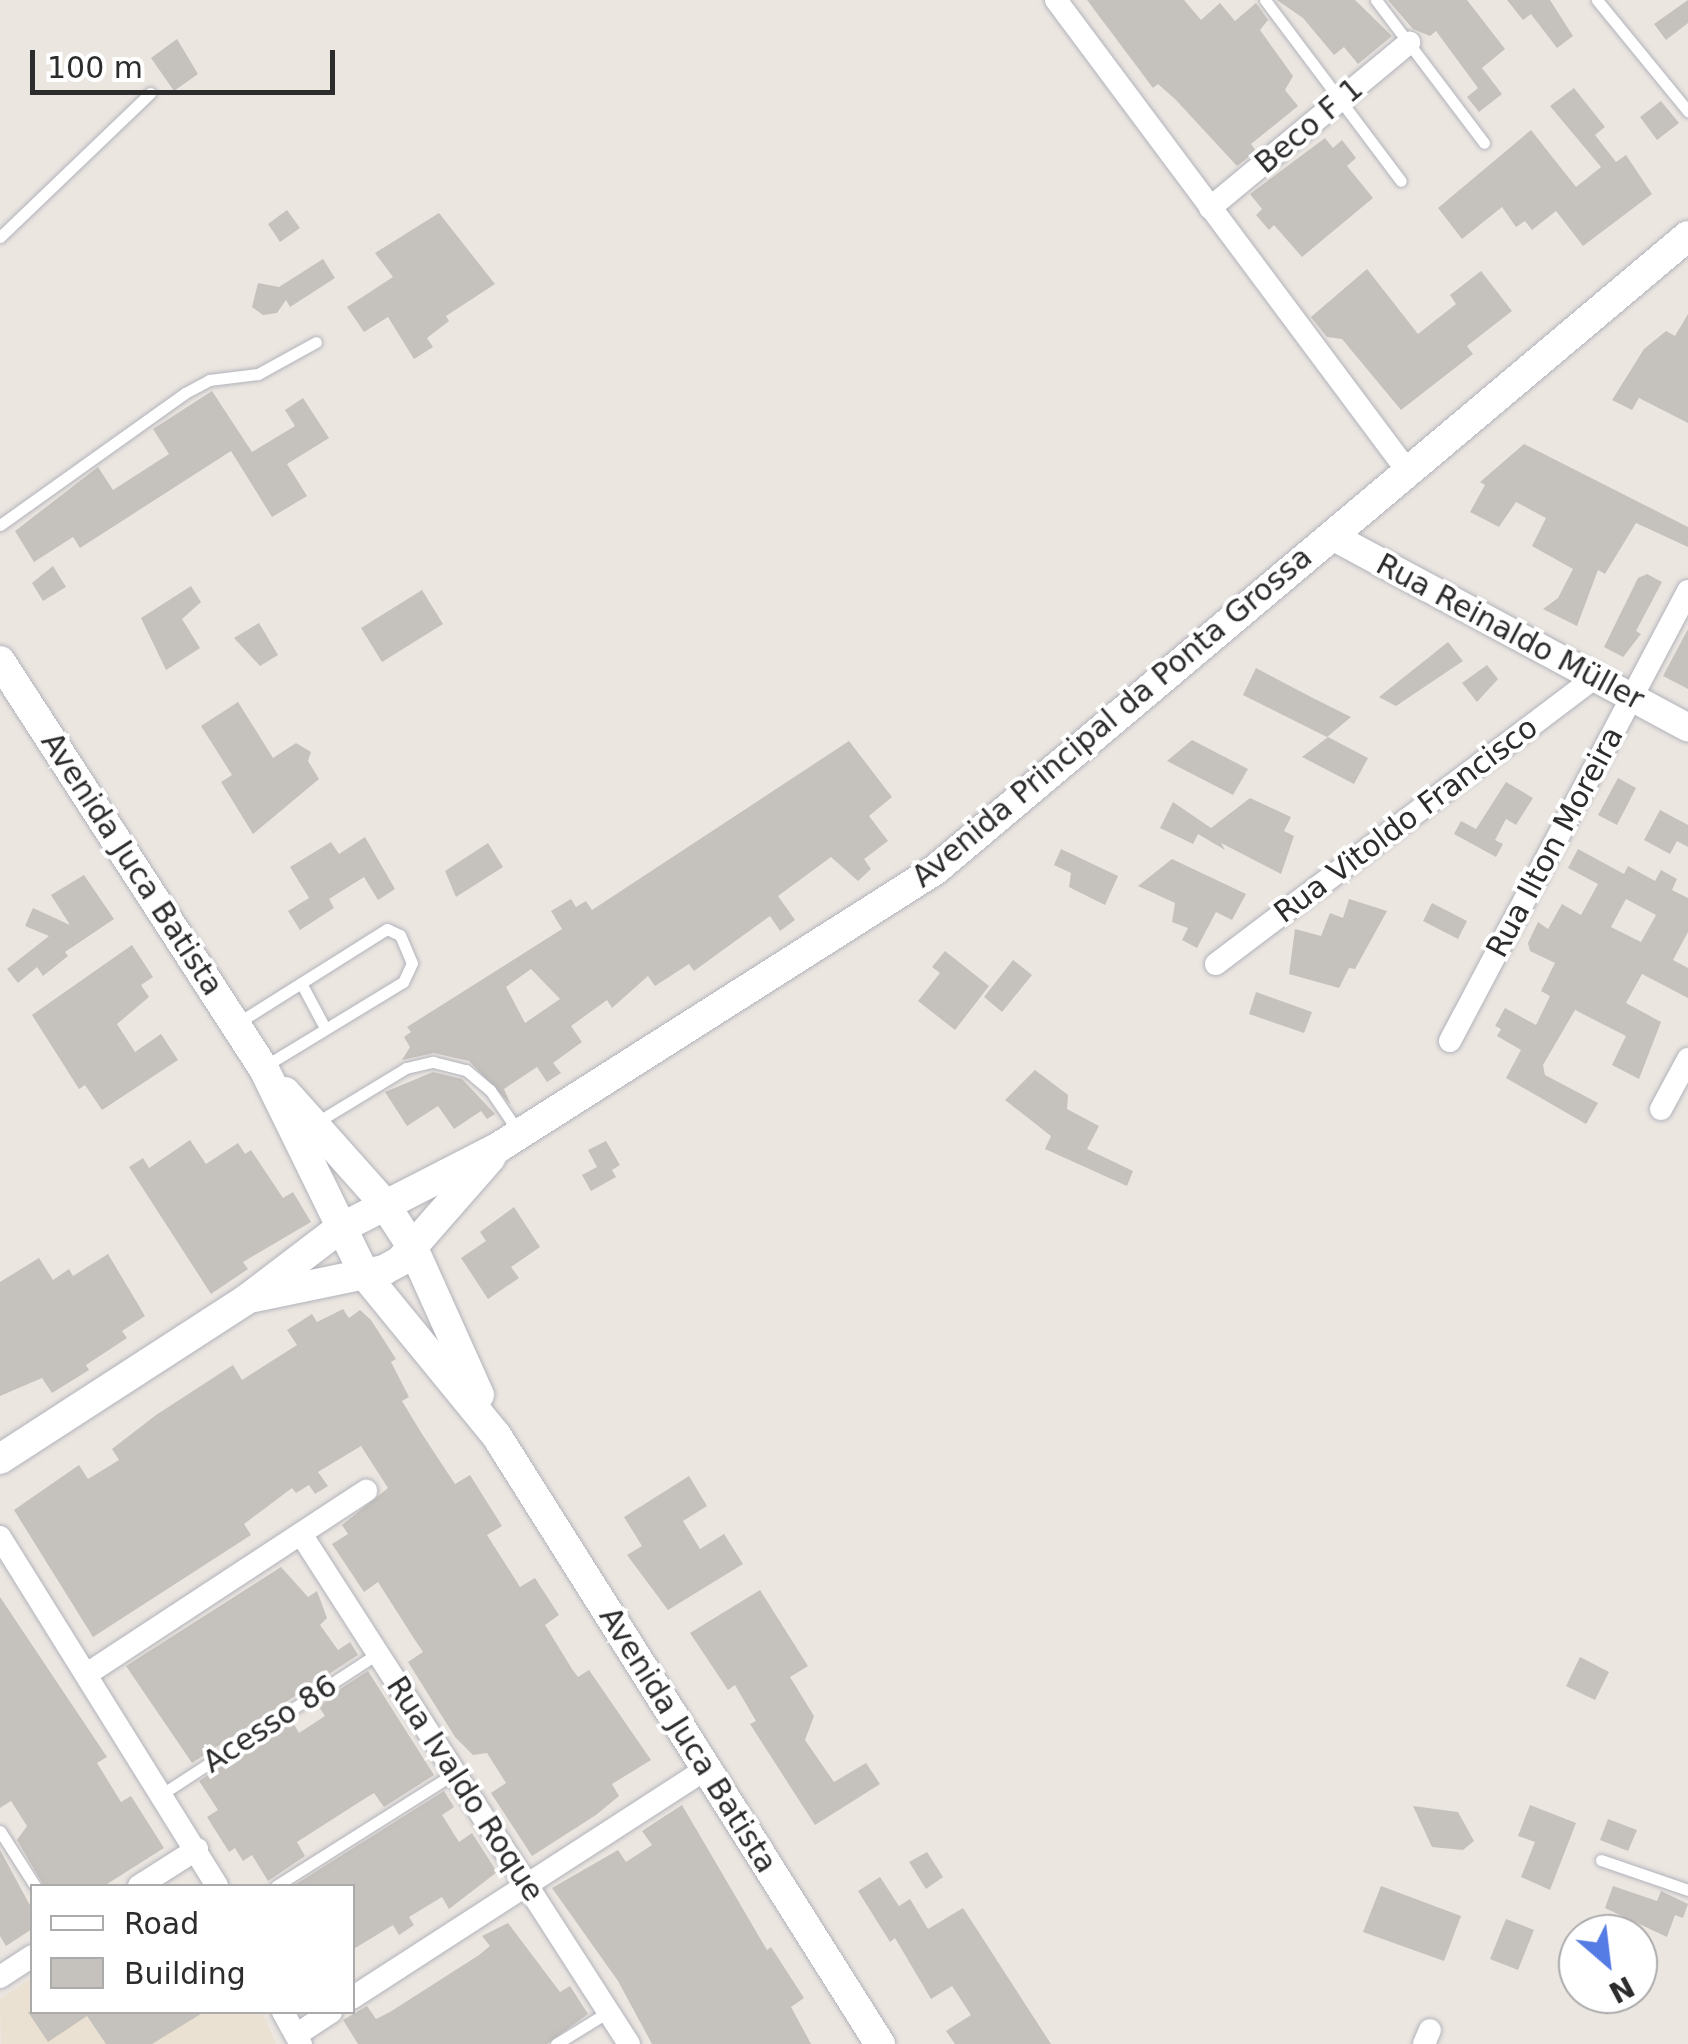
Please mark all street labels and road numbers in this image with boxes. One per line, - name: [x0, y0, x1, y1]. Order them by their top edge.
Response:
- street label: Beco F 1: [1248, 71, 1370, 181]
- street label: Avenida Principal da Ponta Grossa: [905, 539, 1319, 895]
- street label: Rua Reinaldo Müller: [1370, 546, 1650, 718]
- street label: Rua Vitoldo Francisco: [1267, 709, 1545, 931]
- street label: Rua Ilton Moreira: [1479, 721, 1631, 963]
- street label: Avenida Juca Batista: [33, 726, 231, 1002]
- street label: Avenida Juca Batista: [592, 1601, 784, 1879]
- street label: Acesso 86: [196, 1667, 344, 1781]
- street label: Rua Ivaldo Roque: [379, 1670, 551, 1908]

